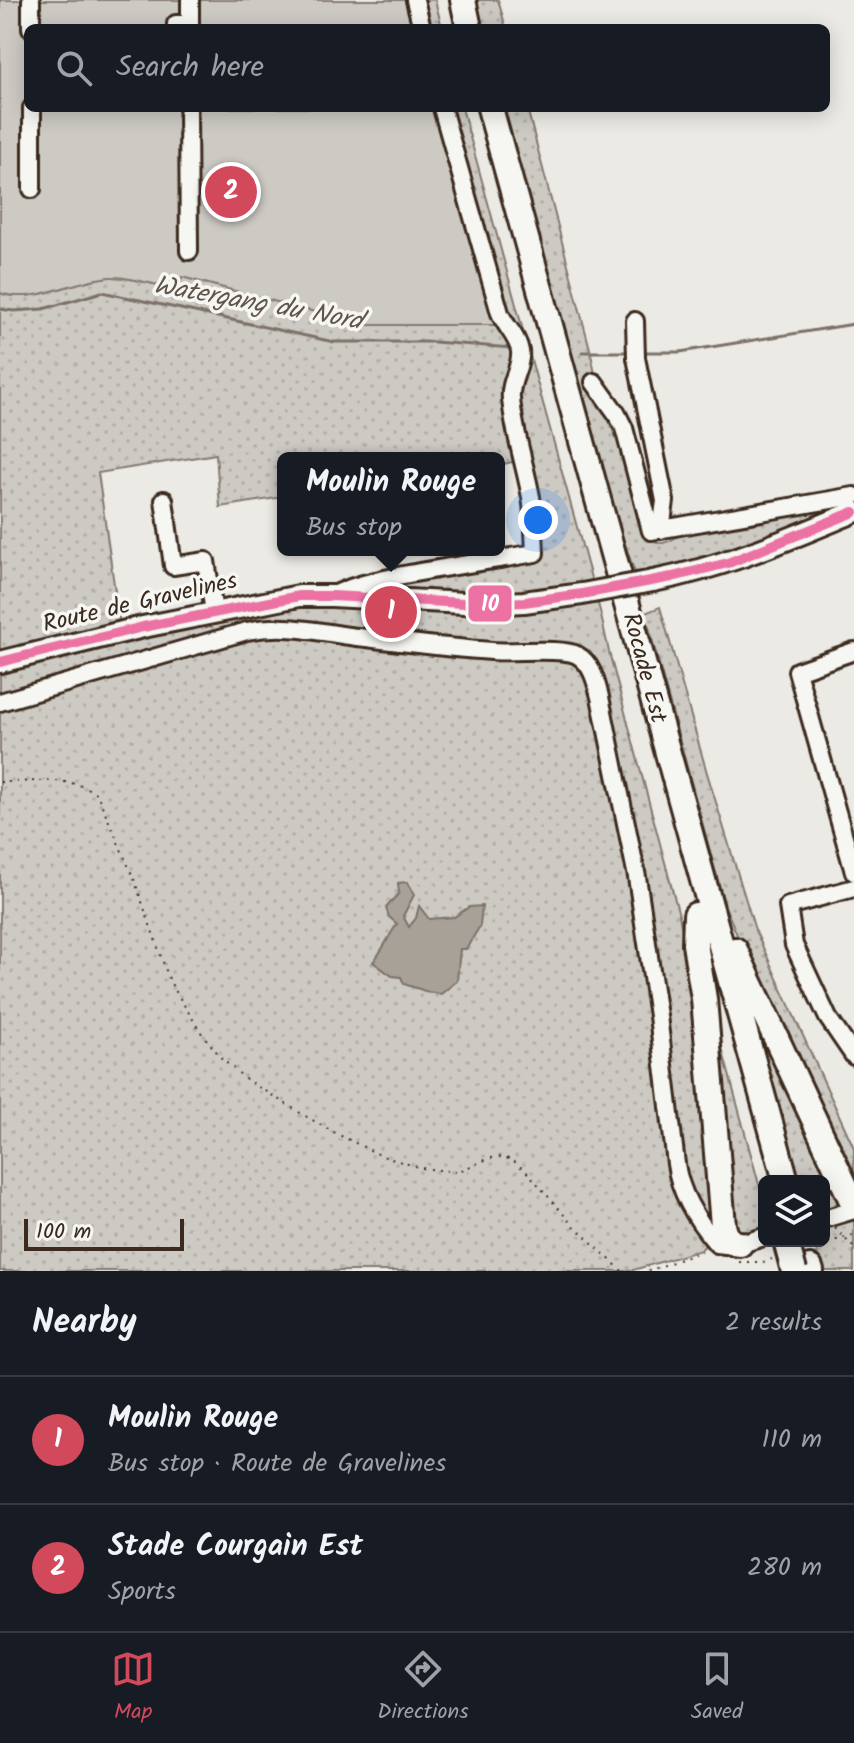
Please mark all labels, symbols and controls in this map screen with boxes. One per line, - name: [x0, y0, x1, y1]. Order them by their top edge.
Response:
- search box: [24, 24, 830, 112]
- text: Search here: [116, 44, 264, 92]
- icon: search: [52, 46, 96, 90]
- pin: 2: [205, 162, 257, 222]
- water label: Watergang du Nord: [150, 265, 371, 344]
- popup: [277, 452, 505, 556]
- text: Moulin Rouge: [306, 459, 476, 507]
- your location: [518, 500, 558, 540]
- text: Bus stop: [306, 507, 402, 549]
- street label: Route de Gravelines: [39, 562, 241, 644]
- pin: 1: [365, 582, 417, 642]
- line badge: 10: [467, 584, 513, 623]
- text: 10: [481, 588, 500, 623]
- street label: Rocade Est: [611, 608, 678, 728]
- map controls: [758, 1175, 830, 1247]
- button: layers: [758, 1175, 830, 1247]
- scale bar: [24, 1215, 184, 1251]
- text: 100 m: [36, 1215, 91, 1250]
- text: Nearby: [32, 1296, 137, 1350]
- text: 2 results: [725, 1302, 822, 1344]
- text: Moulin Rouge: [108, 1395, 278, 1443]
- text: 1: [54, 1419, 62, 1461]
- text: 110 m: [762, 1419, 822, 1461]
- text: Bus stop · Route de Gravelines: [108, 1443, 446, 1485]
- text: Stade Courgain Est: [108, 1523, 363, 1571]
- text: 2: [50, 1547, 66, 1589]
- text: 280 m: [747, 1547, 822, 1589]
- text: Sports: [108, 1571, 176, 1613]
- tab: Map: [111, 1647, 155, 1730]
- tab: Directions: [377, 1647, 469, 1730]
- tab: Saved: [691, 1647, 743, 1730]

